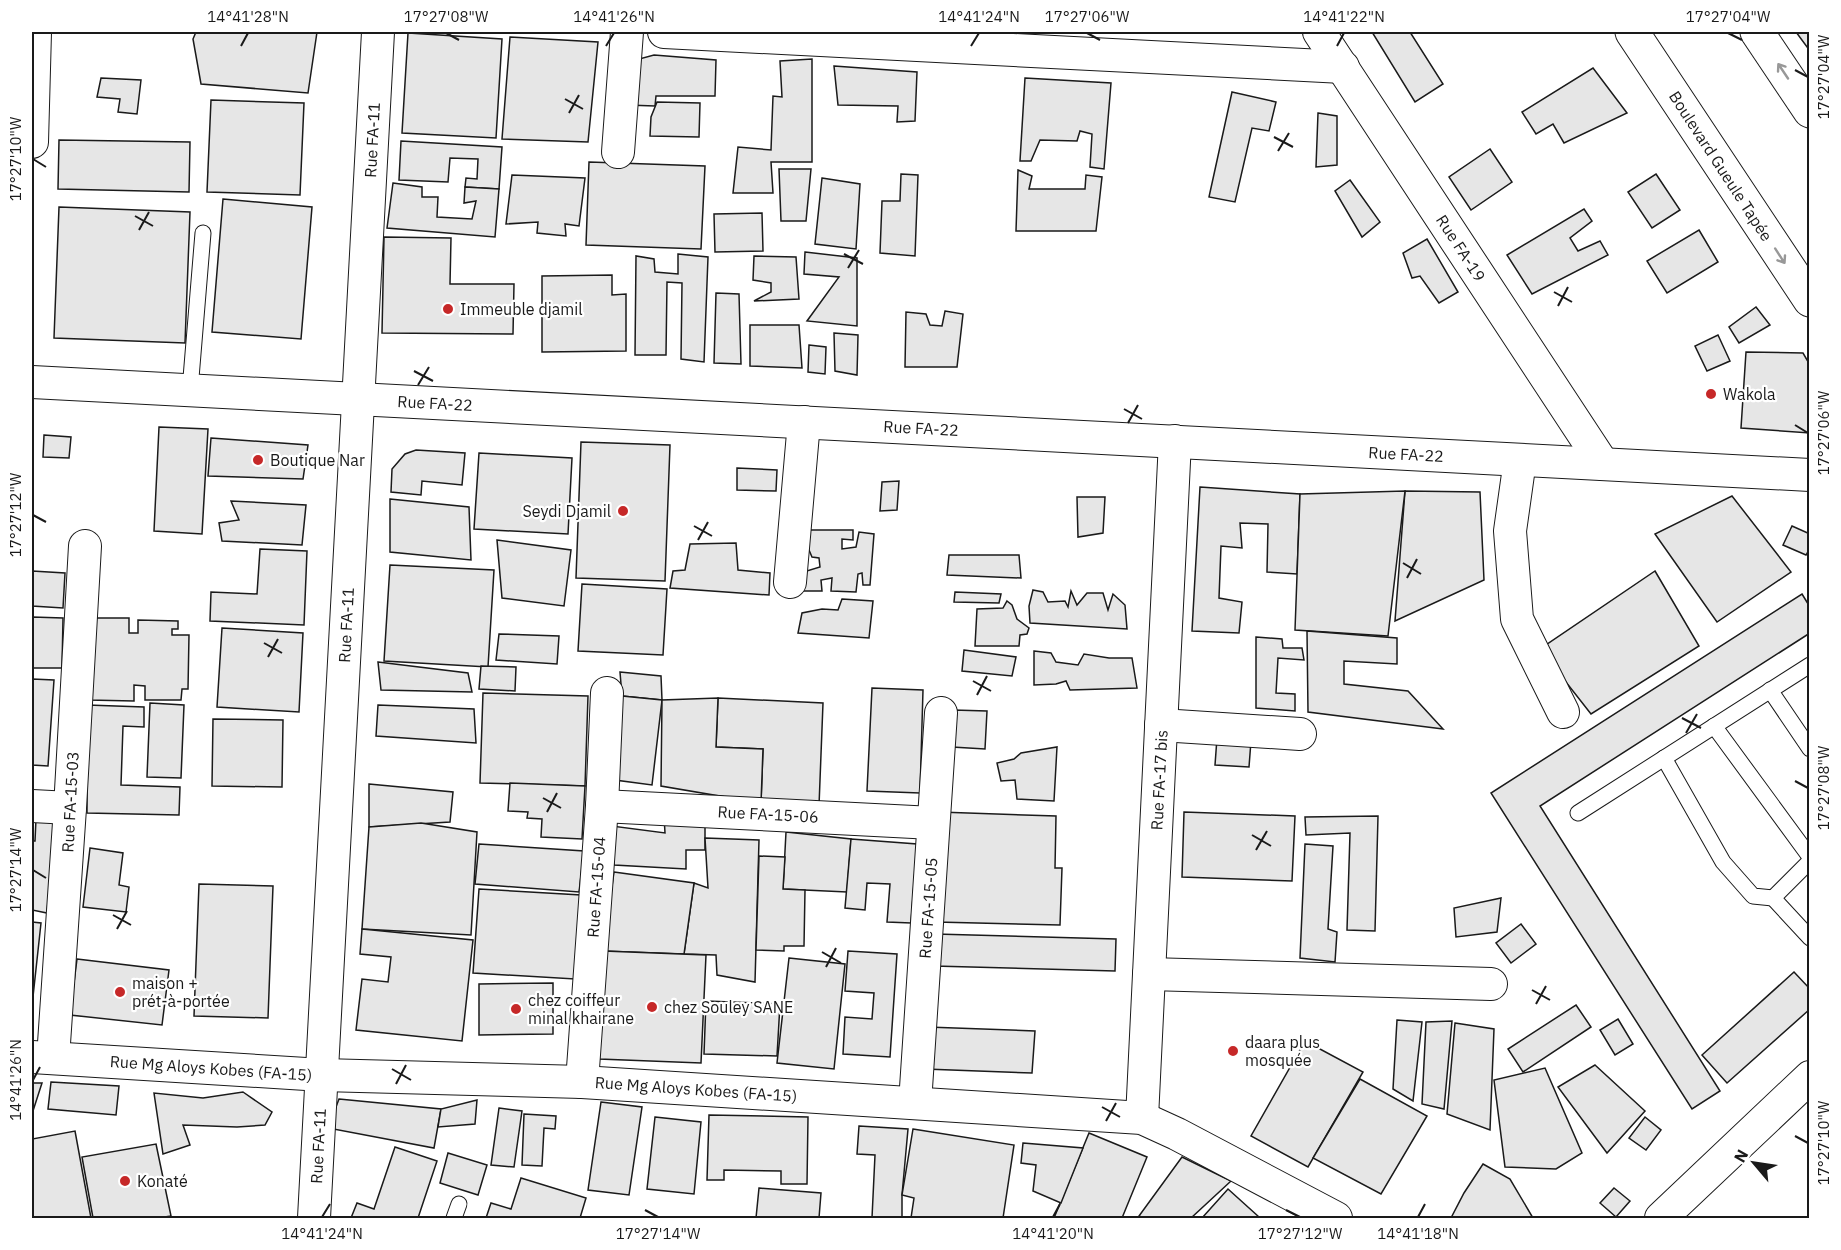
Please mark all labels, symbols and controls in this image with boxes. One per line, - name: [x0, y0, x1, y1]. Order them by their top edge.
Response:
- text: 14°41'28"N: [207, 7, 289, 26]
- text: 17°27'08"W: [404, 7, 489, 26]
- text: 14°41'26"N: [573, 7, 655, 26]
- text: 14°41'24"N: [938, 7, 1020, 26]
- text: 17°27'06"W: [1045, 7, 1130, 26]
- text: 14°41'22"N: [1303, 7, 1385, 26]
- text: 17°27'04"W: [1686, 7, 1771, 26]
- text: 17°27'04"W: [1814, 34, 1833, 119]
- one-way arrow: [1777, 63, 1789, 80]
- street label: Boulevard Gueule Tapée: [1665, 87, 1777, 245]
- street label: Rue FA-11: [360, 102, 384, 178]
- text: 17°27'10"W: [6, 116, 25, 201]
- street label: Rue FA-19: [1432, 211, 1490, 285]
- one-way arrow: [1774, 247, 1786, 263]
- place label: Immeuble djamil: [460, 299, 583, 319]
- marker: Immeuble djamil: [441, 302, 455, 316]
- place label: Wakola: [1723, 384, 1776, 404]
- marker: Wakola: [1704, 387, 1718, 401]
- text: 17°27'06"W: [1814, 390, 1833, 475]
- street label: Rue FA-22: [397, 391, 473, 415]
- street label: Rue FA-22: [883, 416, 959, 440]
- street label: Rue FA-22: [1368, 442, 1444, 466]
- place label: Boutique Nar: [270, 450, 365, 470]
- marker: Boutique Nar: [251, 453, 265, 467]
- text: 17°27'12"W: [6, 472, 25, 557]
- place label: Seydi Djamil: [522, 501, 611, 521]
- marker: Seydi Djamil: [616, 504, 630, 518]
- street label: Rue FA-11: [334, 587, 358, 663]
- street label: Rue FA-17 bis: [1146, 729, 1172, 831]
- text: 17°27'08"W: [1814, 745, 1833, 830]
- street label: Rue FA-15-03: [57, 751, 83, 853]
- street label: Rue FA-15-06: [717, 801, 819, 827]
- text: 17°27'14"W: [6, 827, 25, 912]
- street label: Rue FA-15-04: [582, 836, 610, 938]
- street label: Rue FA-15-05: [914, 857, 942, 959]
- place label: maison + prét-à-portée: [132, 973, 230, 1011]
- marker: maison + prét-à-portée: [113, 985, 127, 999]
- place label: chez coiffeur minal khairane: [528, 990, 634, 1028]
- place label: chez Souley SANE: [664, 997, 793, 1017]
- marker: chez Souley SANE: [645, 1000, 659, 1014]
- marker: chez coiffeur minal khairane: [509, 1002, 523, 1016]
- place label: daara plus mosquée: [1245, 1032, 1320, 1070]
- text: 14°41'26"N: [6, 1039, 25, 1121]
- marker: daara plus mosquée: [1226, 1044, 1240, 1058]
- street label: Rue Mg Aloys Kobes (FA-15): [109, 1051, 313, 1085]
- street label: Rue Mg Aloys Kobes (FA-15): [594, 1072, 798, 1106]
- text: 17°27'10"W: [1814, 1100, 1833, 1185]
- street label: Rue FA-11: [306, 1108, 330, 1184]
- north arrow: [1724, 1133, 1784, 1193]
- text: N: [1729, 1146, 1752, 1166]
- place label: Konaté: [137, 1171, 188, 1191]
- marker: Konaté: [118, 1174, 132, 1188]
- text: 14°41'24"N: [281, 1224, 363, 1243]
- text: 17°27'14"W: [616, 1224, 701, 1243]
- text: 14°41'20"N: [1012, 1224, 1094, 1243]
- text: 17°27'12"W: [1258, 1224, 1343, 1243]
- text: 14°41'18"N: [1377, 1224, 1459, 1243]

